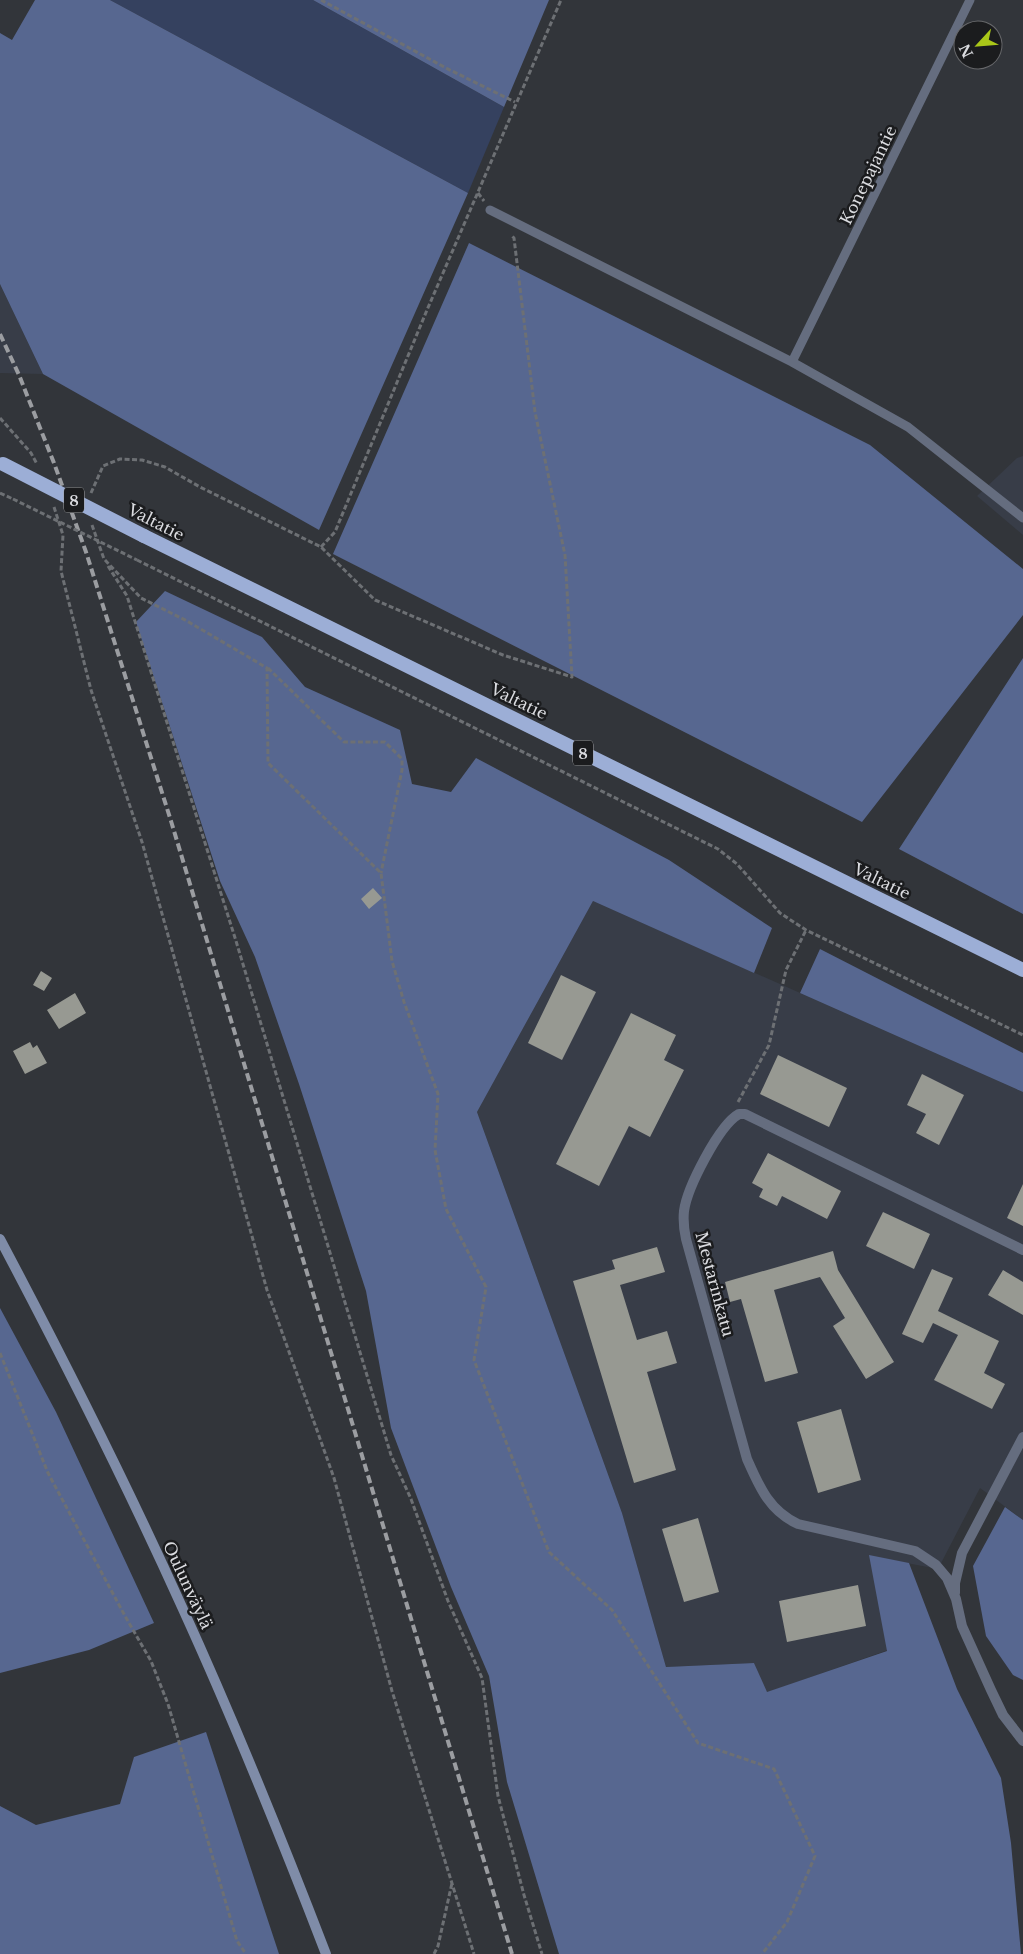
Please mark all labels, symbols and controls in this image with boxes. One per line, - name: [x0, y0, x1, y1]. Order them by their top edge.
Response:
- north arrow: [953, 20, 1003, 70]
- text: N: [955, 41, 977, 61]
- street label: Konepajantie: [835, 122, 901, 228]
- road number: 8: [64, 488, 84, 512]
- street label: Valtatie: [124, 499, 188, 545]
- street label: Valtatie: [486, 678, 551, 723]
- road number: 8: [573, 740, 593, 766]
- street label: Valtatie: [849, 858, 914, 903]
- street label: Mestarinkatu: [691, 1229, 739, 1339]
- street label: Oulunväylä: [159, 1538, 217, 1632]

